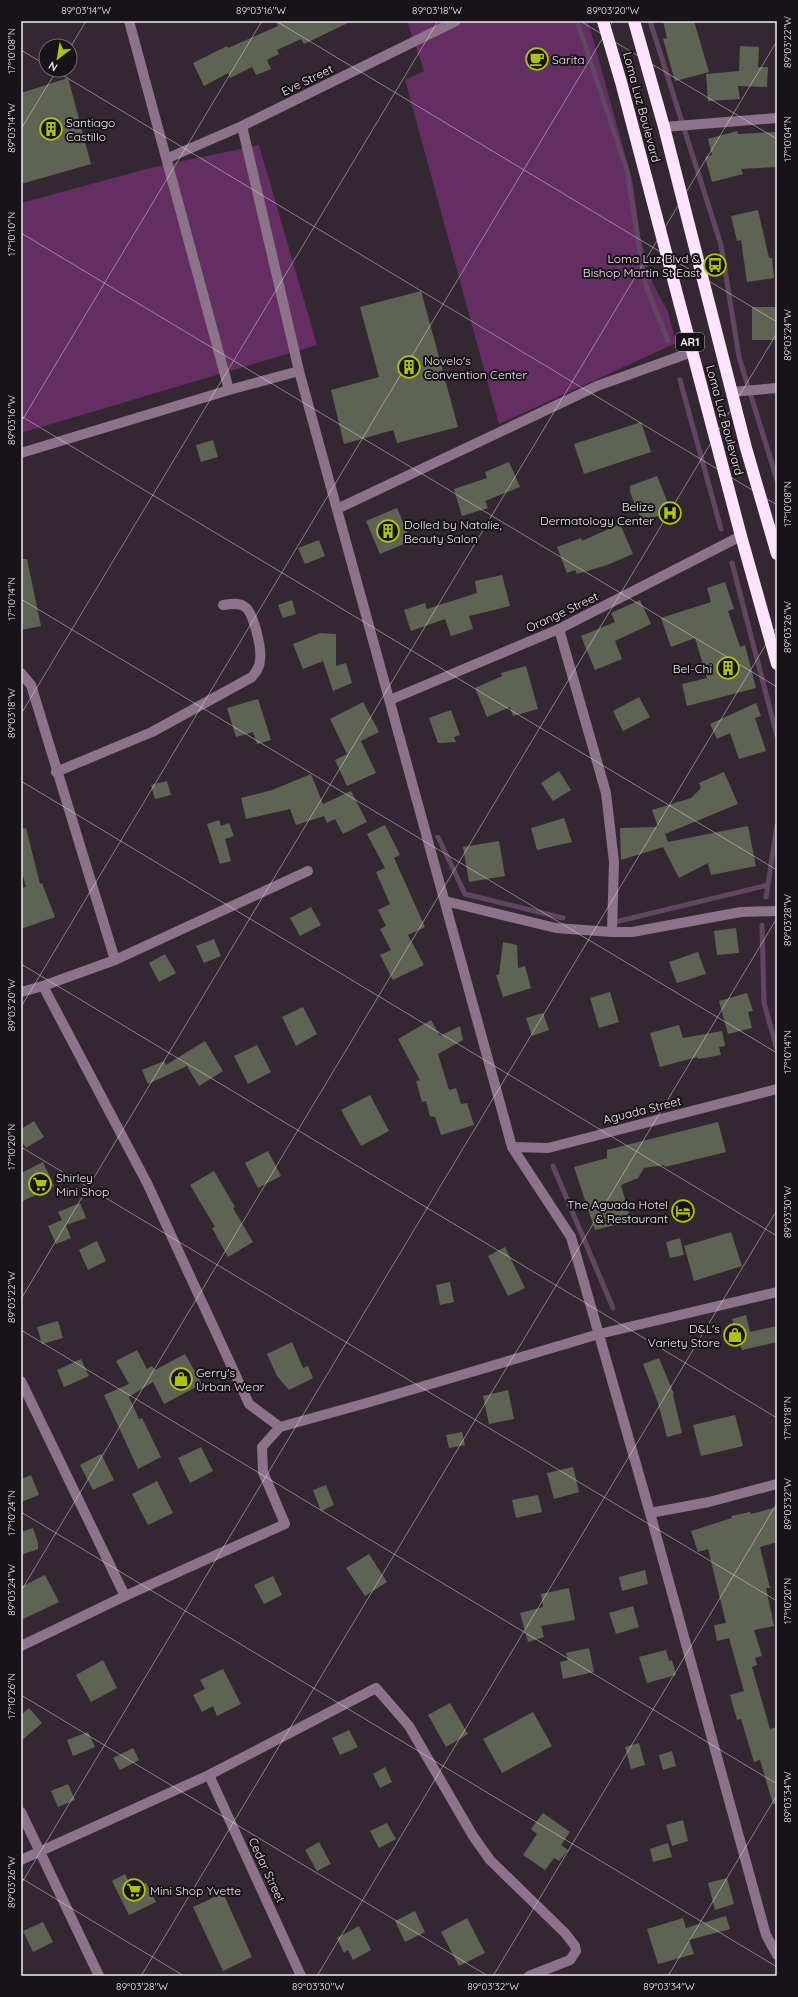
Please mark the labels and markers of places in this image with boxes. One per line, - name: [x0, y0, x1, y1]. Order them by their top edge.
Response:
- cafe icon: Sarita: [524, 46, 550, 72]
- place label: Sarita: [552, 52, 585, 67]
- place label: Santiago Castillo: [66, 115, 115, 144]
- building icon: Santiago Castillo: [38, 116, 64, 142]
- place label: Loma Luz Blvd & Bishop Martin St East: [583, 251, 700, 280]
- bus stop icon: Loma Luz Blvd & Bishop Martin St East: [702, 252, 728, 278]
- place label: Novelo's Convention Center: [424, 353, 527, 382]
- building icon: Novelo's Convention Center: [396, 354, 422, 380]
- place label: Belize Dermatology Center: [540, 499, 654, 528]
- hospital icon: Belize Dermatology Center: [657, 500, 683, 526]
- place label: Dolled by Natalie, Beauty Salon: [404, 517, 502, 546]
- building icon: Dolled by Natalie, Beauty Salon: [375, 518, 401, 544]
- building icon: Bel-Chi: [715, 655, 741, 681]
- place label: Bel-Chi: [673, 661, 712, 676]
- place label: Shirley Mini Shop: [56, 1170, 109, 1199]
- supermarket icon: Shirley Mini Shop: [27, 1171, 53, 1197]
- place label: The Aguada Hotel & Restaurant: [567, 1197, 668, 1226]
- hotel icon: The Aguada Hotel & Restaurant: [670, 1198, 696, 1224]
- place label: D&L's Variety Store: [648, 1321, 720, 1350]
- shop icon: D&L's Variety Store: [722, 1322, 748, 1348]
- place label: Gerry's Urban Wear: [196, 1365, 264, 1394]
- shop icon: Gerry's Urban Wear: [168, 1366, 194, 1392]
- supermarket icon: Mini Shop Yvette: [121, 1877, 147, 1903]
- place label: Mini Shop Yvette: [150, 1883, 241, 1898]

